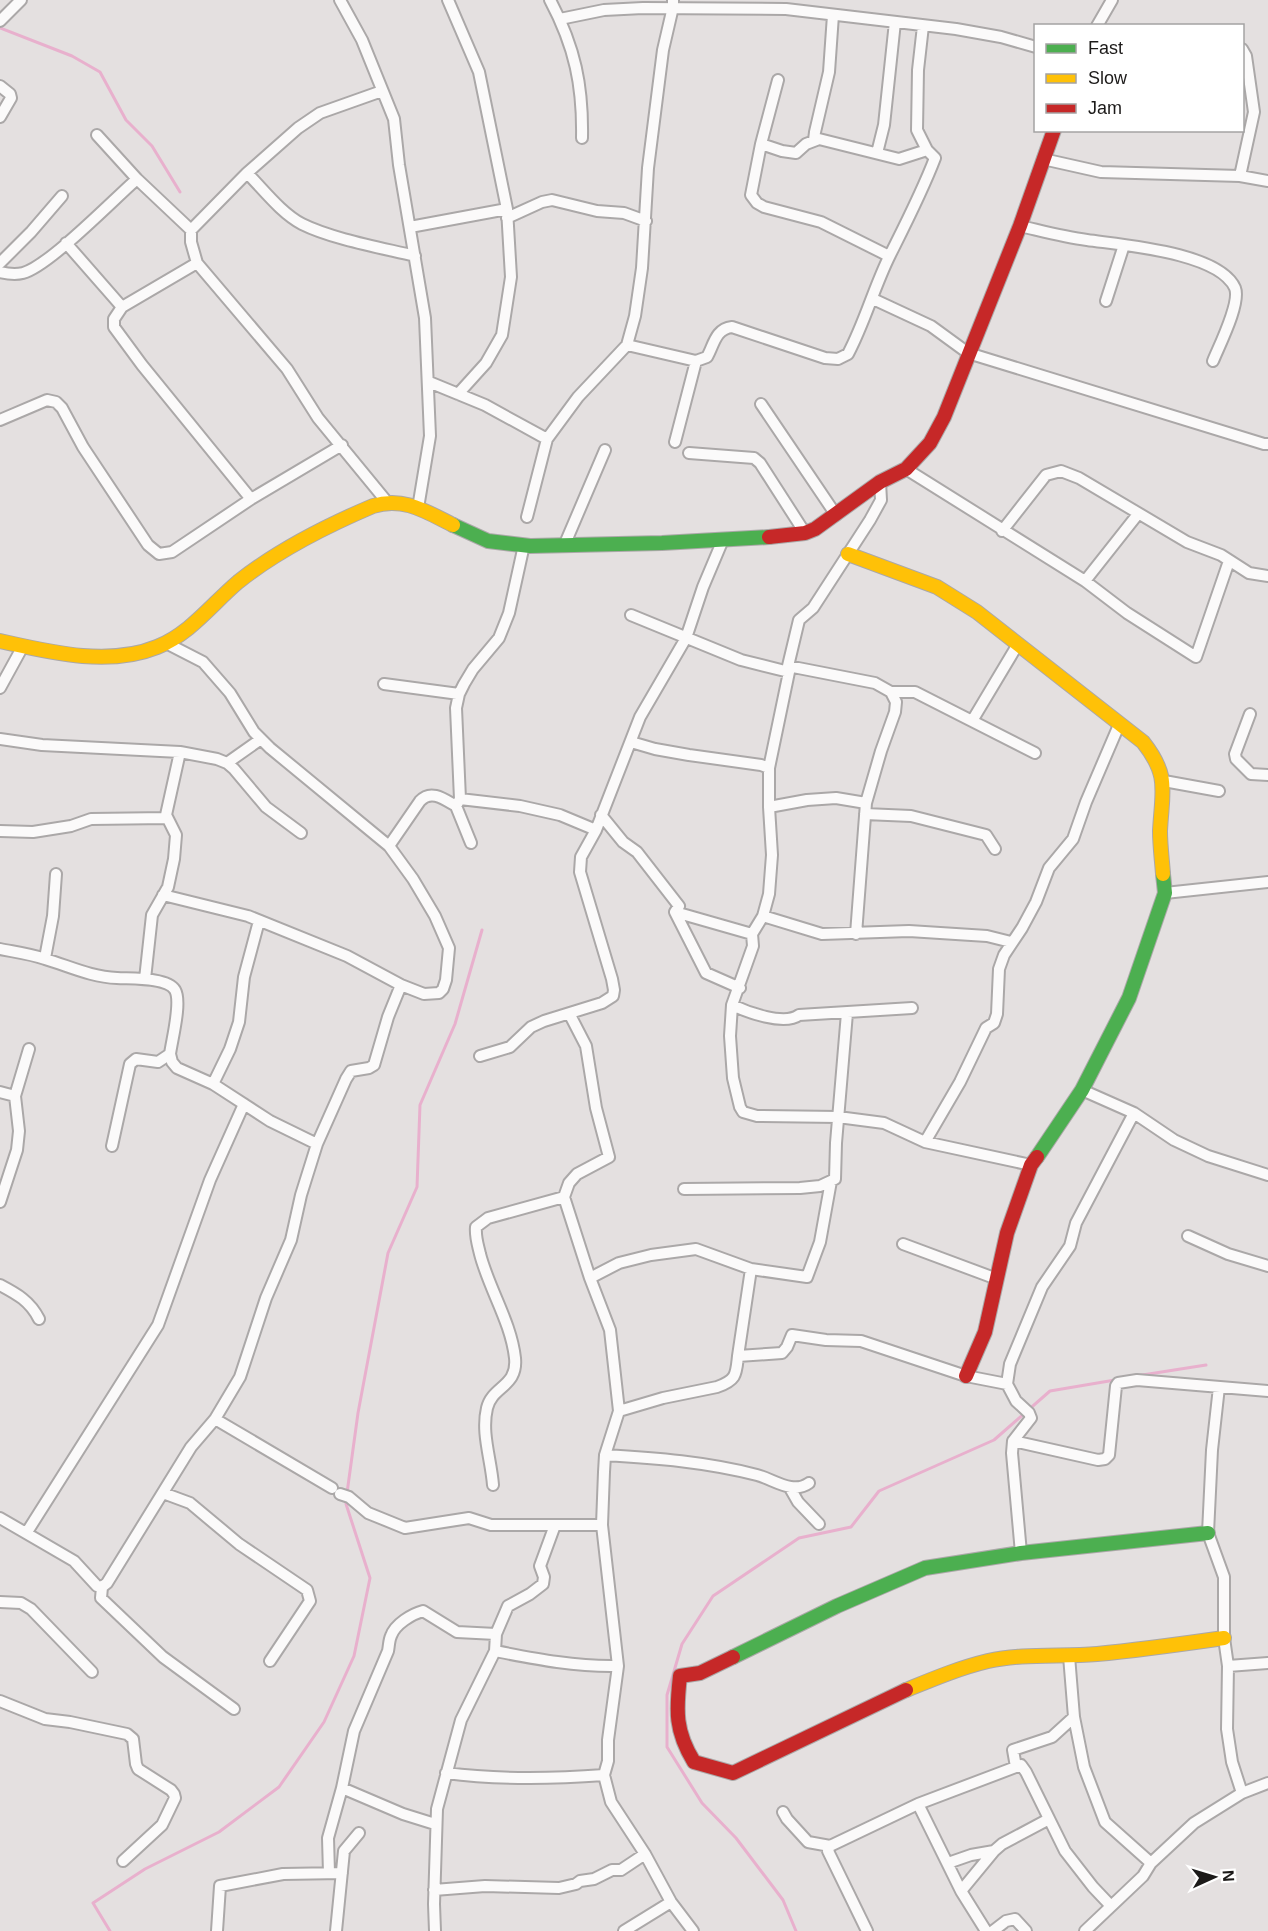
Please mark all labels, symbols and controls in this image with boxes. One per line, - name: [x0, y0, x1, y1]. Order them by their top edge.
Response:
- legend: [1034, 24, 1244, 132]
- text: Fast: [1088, 38, 1123, 58]
- text: Slow: [1088, 68, 1128, 88]
- text: Jam: [1088, 98, 1122, 118]
- north arrow: [1184, 1847, 1244, 1907]
- text: N: [1220, 1870, 1237, 1882]

